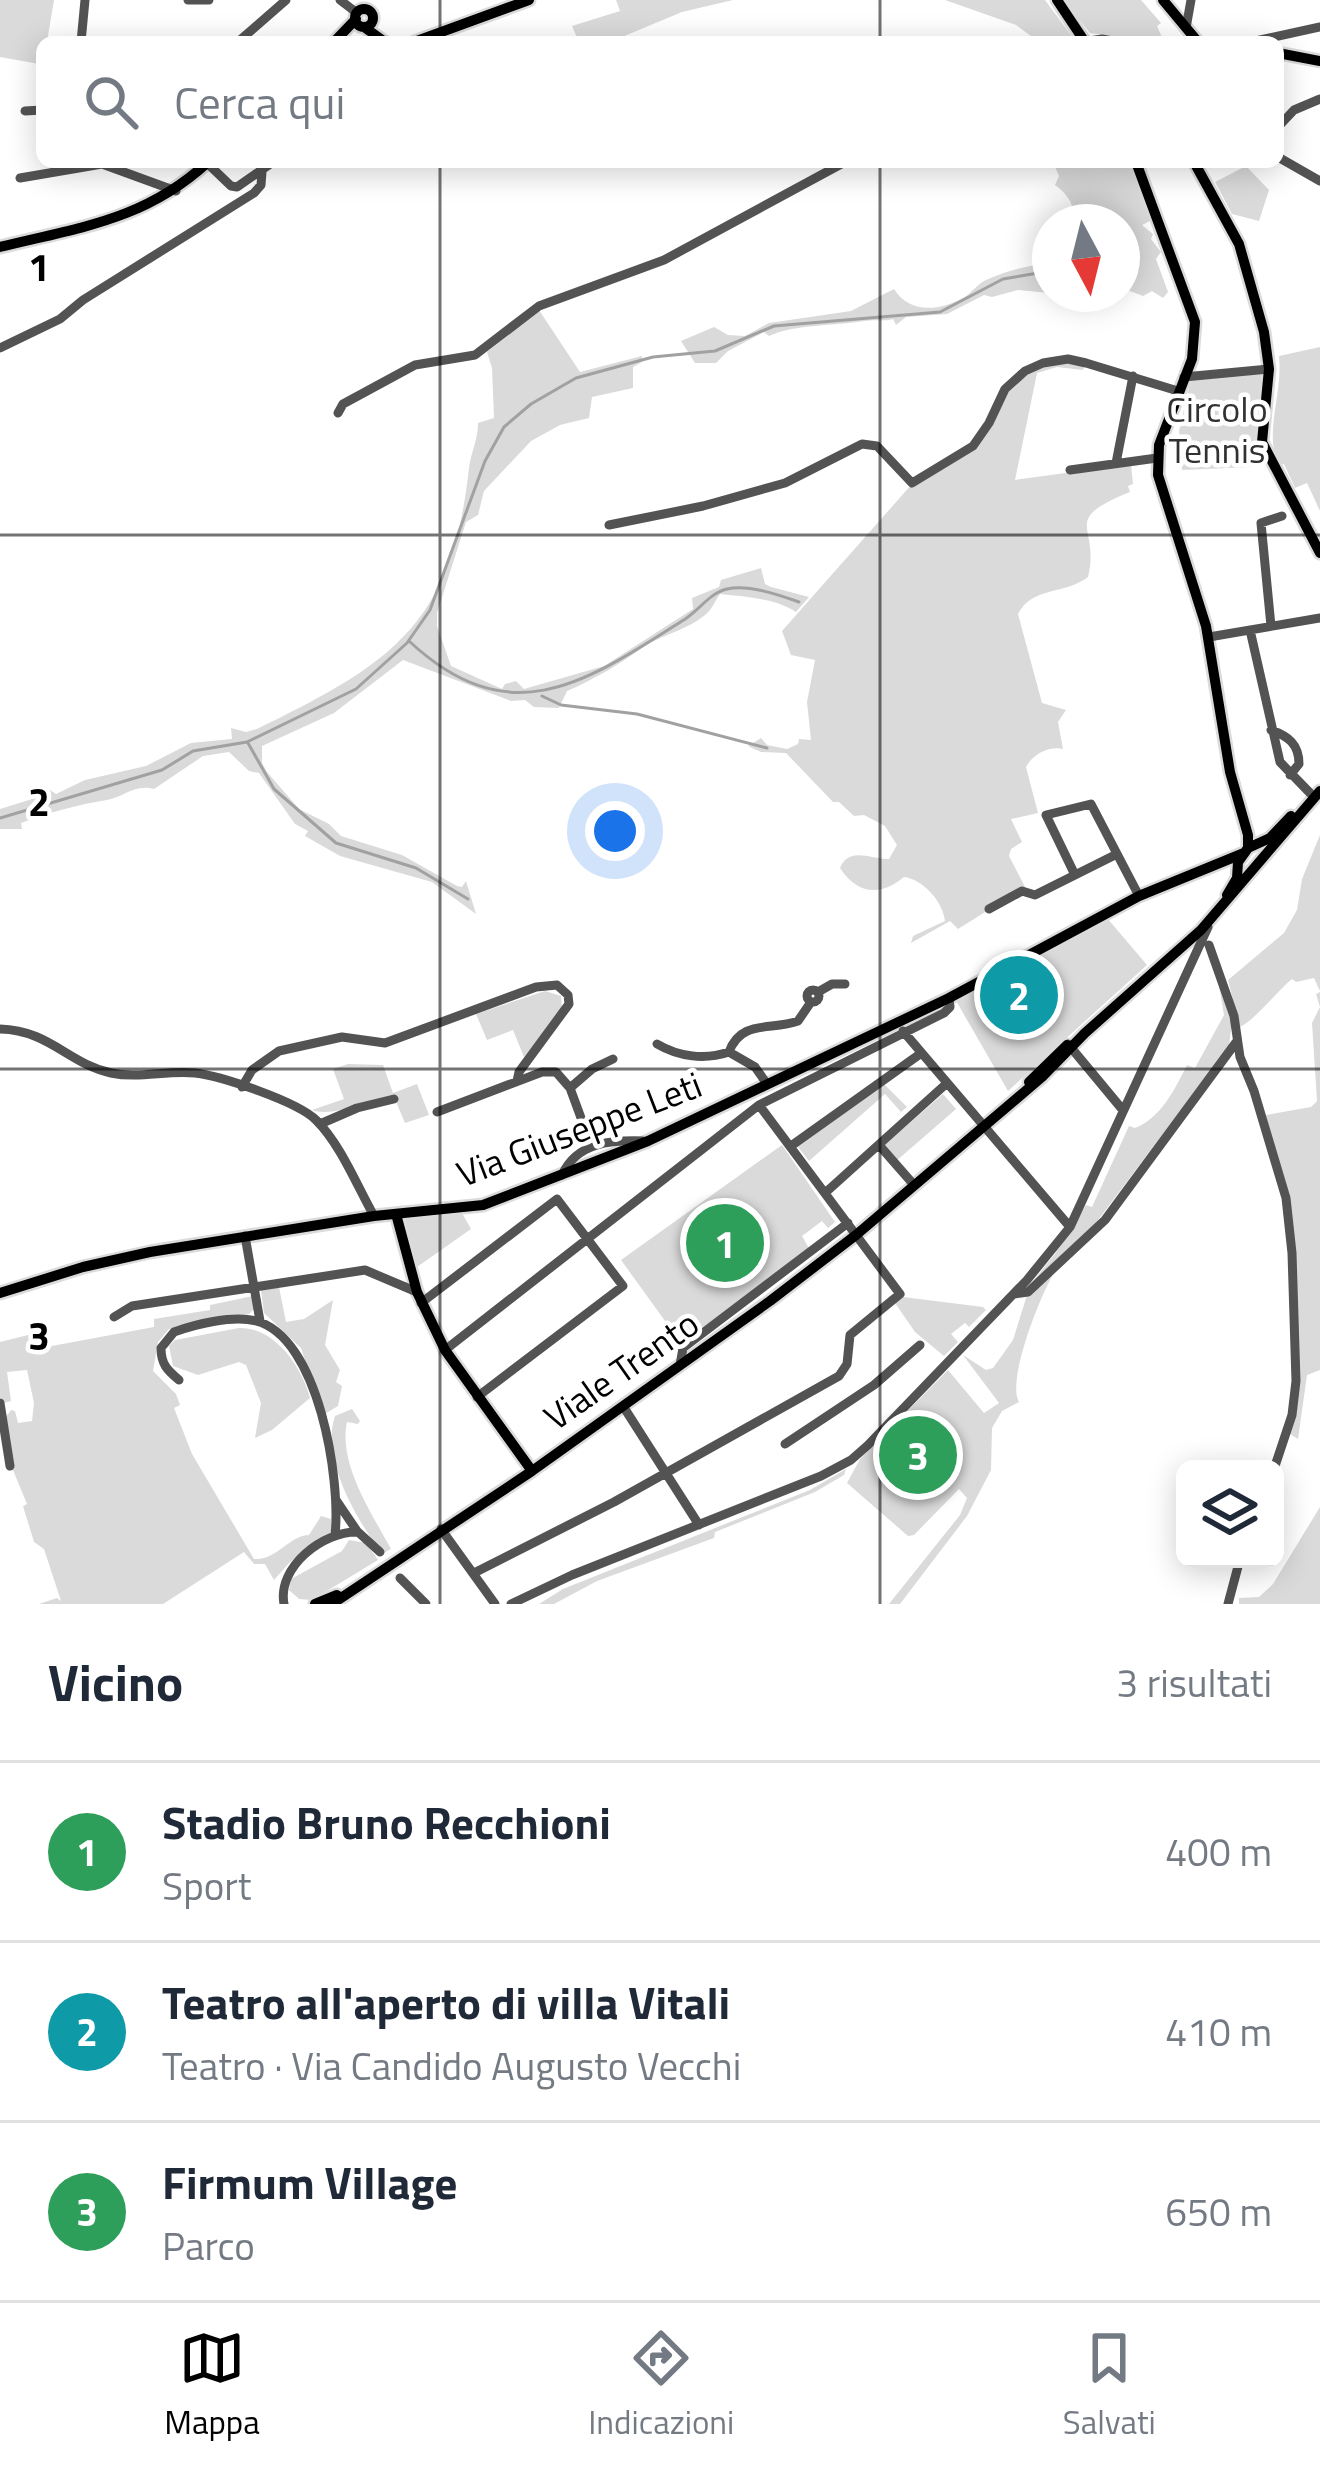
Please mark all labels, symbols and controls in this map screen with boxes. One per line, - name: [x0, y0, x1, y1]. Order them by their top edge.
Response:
- search box: [36, 36, 1284, 168]
- text: Cerca qui: [174, 68, 345, 136]
- icon: search: [78, 69, 144, 135]
- north arrow: [1032, 204, 1140, 312]
- text: 1: [28, 237, 50, 296]
- park label: Circolo Tennis: [1166, 381, 1268, 477]
- text: 2: [28, 772, 50, 831]
- your location: [585, 801, 645, 861]
- pin: 2: [980, 950, 1058, 1040]
- street label: Via Giuseppe Leti: [448, 1057, 709, 1201]
- pin: 1: [686, 1198, 764, 1288]
- street label: Viale Trento: [532, 1296, 710, 1443]
- text: 3: [28, 1306, 50, 1365]
- pin: 3: [879, 1410, 957, 1500]
- map controls: [1176, 1460, 1284, 1568]
- button: layers: [1176, 1460, 1284, 1568]
- text: Vicino: [48, 1643, 183, 1721]
- text: 3 risultati: [1116, 1653, 1272, 1712]
- text: Stadio Bruno Recchioni: [162, 1788, 611, 1856]
- text: 1: [76, 1822, 98, 1881]
- text: 400 m: [1165, 1822, 1272, 1881]
- text: Sport: [162, 1856, 251, 1915]
- text: Teatro all'aperto di villa Vitali: [162, 1968, 730, 2036]
- text: 2: [76, 2002, 98, 2061]
- text: 410 m: [1165, 2002, 1272, 2061]
- text: Teatro · Via Candido Augusto Vecchi: [162, 2036, 741, 2095]
- text: Firmum Village: [162, 2148, 458, 2216]
- text: 3: [76, 2182, 98, 2241]
- text: 650 m: [1165, 2182, 1272, 2241]
- text: Parco: [162, 2216, 255, 2275]
- tab: Mappa: [164, 2325, 260, 2447]
- tab: Indicazioni: [588, 2325, 734, 2447]
- tab: Salvati: [1063, 2325, 1156, 2447]

